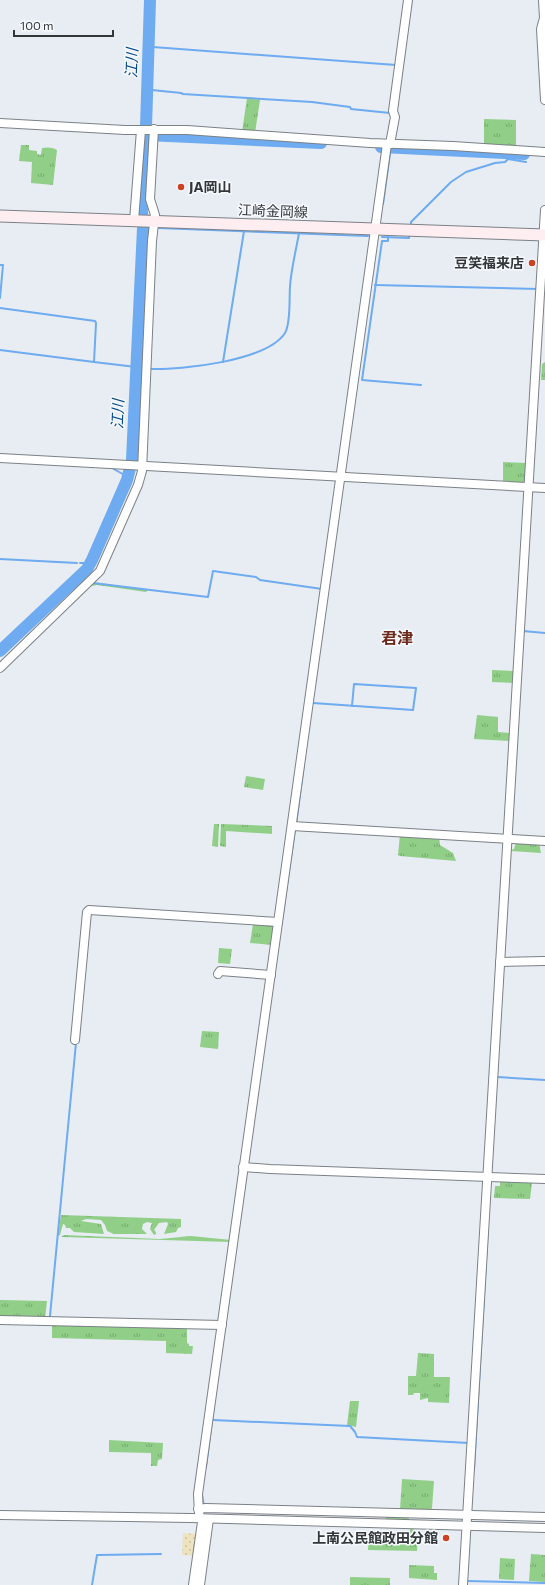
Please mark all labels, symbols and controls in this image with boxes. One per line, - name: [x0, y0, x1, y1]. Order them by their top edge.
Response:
- scale bar: [14, 12, 113, 38]
- text: 100 m: [20, 18, 54, 32]
- water label: 江川: [121, 46, 141, 78]
- place label: JA岡山: [189, 178, 232, 195]
- marker: JA岡山: [176, 182, 186, 192]
- street label: 江崎金岡線: [238, 201, 308, 220]
- place label: 豆笑福来店: [454, 254, 524, 271]
- marker: 豆笑福来店: [527, 258, 537, 268]
- water label: 江川: [107, 397, 127, 429]
- district label: 君津: [381, 628, 413, 647]
- place label: 上南公民館政田分館: [312, 1529, 438, 1546]
- marker: 上南公民館政田分館: [441, 1533, 451, 1543]

